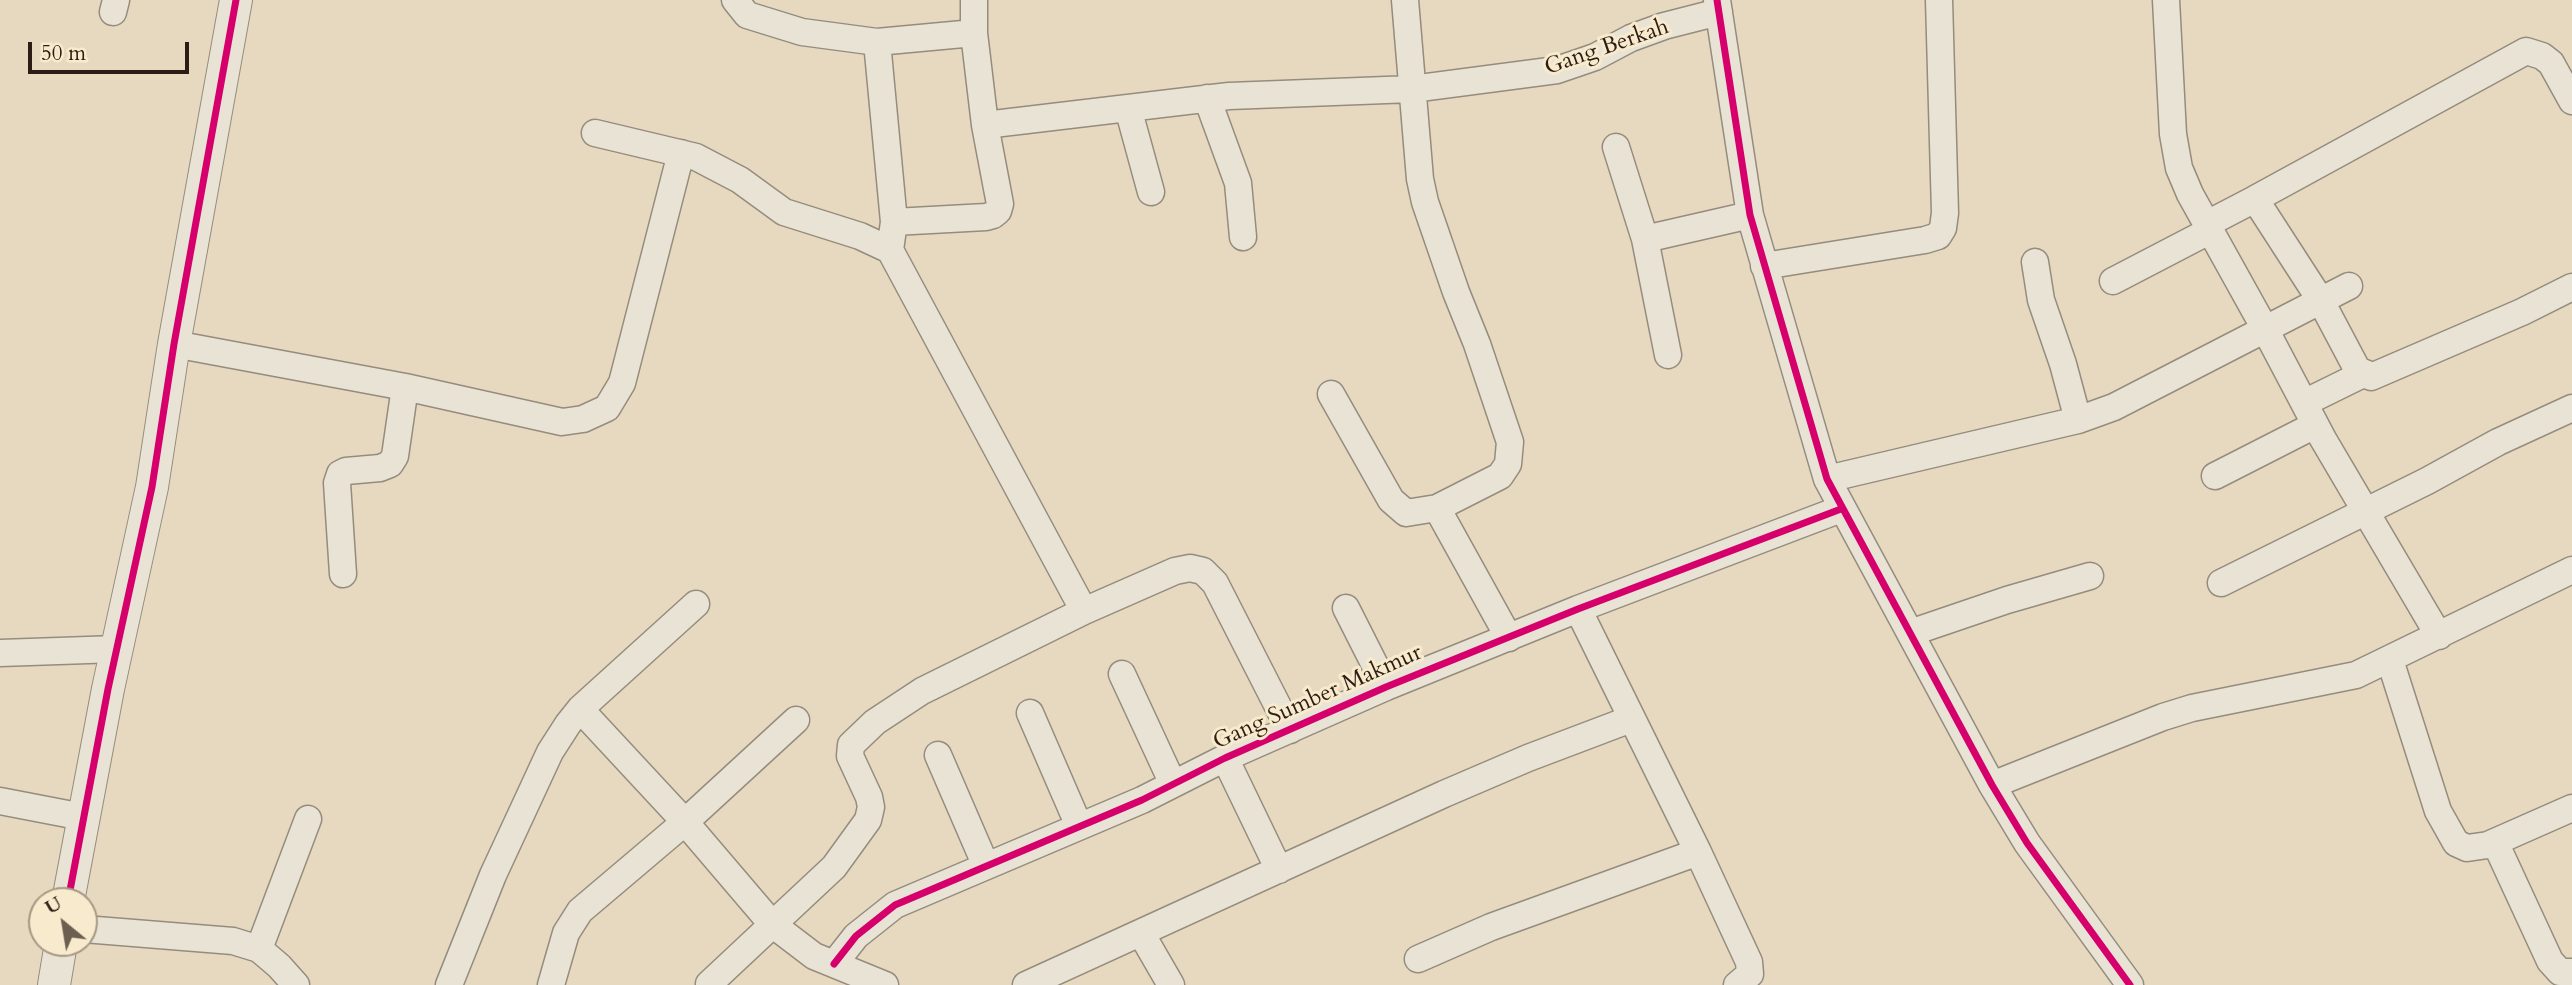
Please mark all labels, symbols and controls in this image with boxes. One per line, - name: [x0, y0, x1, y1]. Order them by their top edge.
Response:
- street label: Gang Berkah: [1541, 14, 1673, 82]
- scale bar: [32, 28, 192, 72]
- text: 50 m: [41, 39, 86, 68]
- street label: Gang Sumber Makmur: [1209, 640, 1427, 756]
- north arrow: [28, 887, 98, 957]
- text: U: [40, 890, 67, 921]

